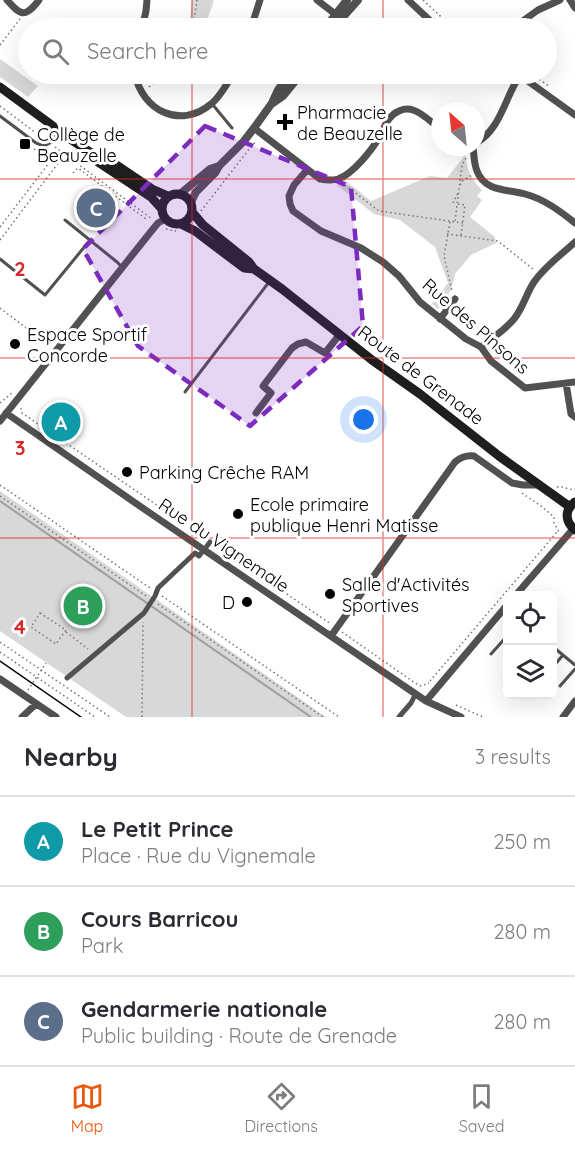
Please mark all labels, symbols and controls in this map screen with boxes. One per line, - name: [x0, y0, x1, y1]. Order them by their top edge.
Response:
- search box: [18, 18, 557, 84]
- icon: search: [39, 35, 72, 68]
- text: Search here: [87, 37, 208, 65]
- place label: Pharmacie de Beauzelle: [297, 101, 403, 145]
- north arrow: [431, 102, 485, 156]
- marker: Pharmacie de Beauzelle: [278, 115, 292, 129]
- place label: Collège de Beauzelle: [37, 123, 125, 167]
- marker: Collège de Beauzelle: [18, 137, 32, 151]
- pin: C: [76, 186, 116, 230]
- text: 2: [14, 256, 26, 281]
- street label: Rue des Pinsons: [418, 273, 534, 379]
- street label: Route de Grenade: [353, 320, 489, 430]
- place label: Espace Sportif Concorde: [27, 323, 148, 367]
- marker: Espace Sportif Concorde: [8, 337, 22, 351]
- pin: A: [42, 400, 80, 444]
- your location: [349, 405, 378, 434]
- text: 3: [15, 435, 25, 460]
- place label: Parking Crêche RAM: [139, 461, 309, 484]
- marker: Parking Crêche RAM: [120, 465, 134, 479]
- street label: Rue du Vignemale: [154, 493, 294, 597]
- place label: Ecole primaire publique Henri Matisse: [250, 493, 438, 537]
- marker: Ecole primaire publique Henri Matisse: [231, 507, 245, 521]
- place label: Salle d'Activités Sportives: [342, 573, 470, 617]
- pin: B: [64, 584, 103, 628]
- marker: Salle d'Activités Sportives: [323, 587, 337, 601]
- place label: D: [222, 591, 235, 614]
- map controls: [503, 591, 557, 699]
- button: locate: [503, 591, 557, 645]
- marker: D: [240, 595, 254, 609]
- text: 4: [14, 614, 26, 639]
- button: layers: [503, 645, 557, 699]
- text: Nearby: [24, 740, 118, 773]
- text: 3 results: [475, 744, 551, 769]
- text: Le Petit Prince: [81, 815, 233, 843]
- text: A: [37, 829, 50, 854]
- text: 250 m: [493, 829, 551, 854]
- text: Place · Rue du Vignemale: [81, 843, 316, 868]
- text: Cours Barricou: [81, 905, 238, 933]
- text: B: [37, 919, 50, 944]
- text: 280 m: [494, 919, 551, 944]
- text: Park: [81, 933, 123, 958]
- text: Gendarmerie nationale: [81, 995, 327, 1023]
- text: C: [37, 1009, 50, 1034]
- text: 280 m: [494, 1009, 551, 1034]
- text: Public building · Route de Grenade: [81, 1023, 397, 1048]
- tab: Map: [71, 1080, 104, 1136]
- tab: Directions: [245, 1080, 318, 1136]
- tab: Saved: [459, 1080, 504, 1136]

